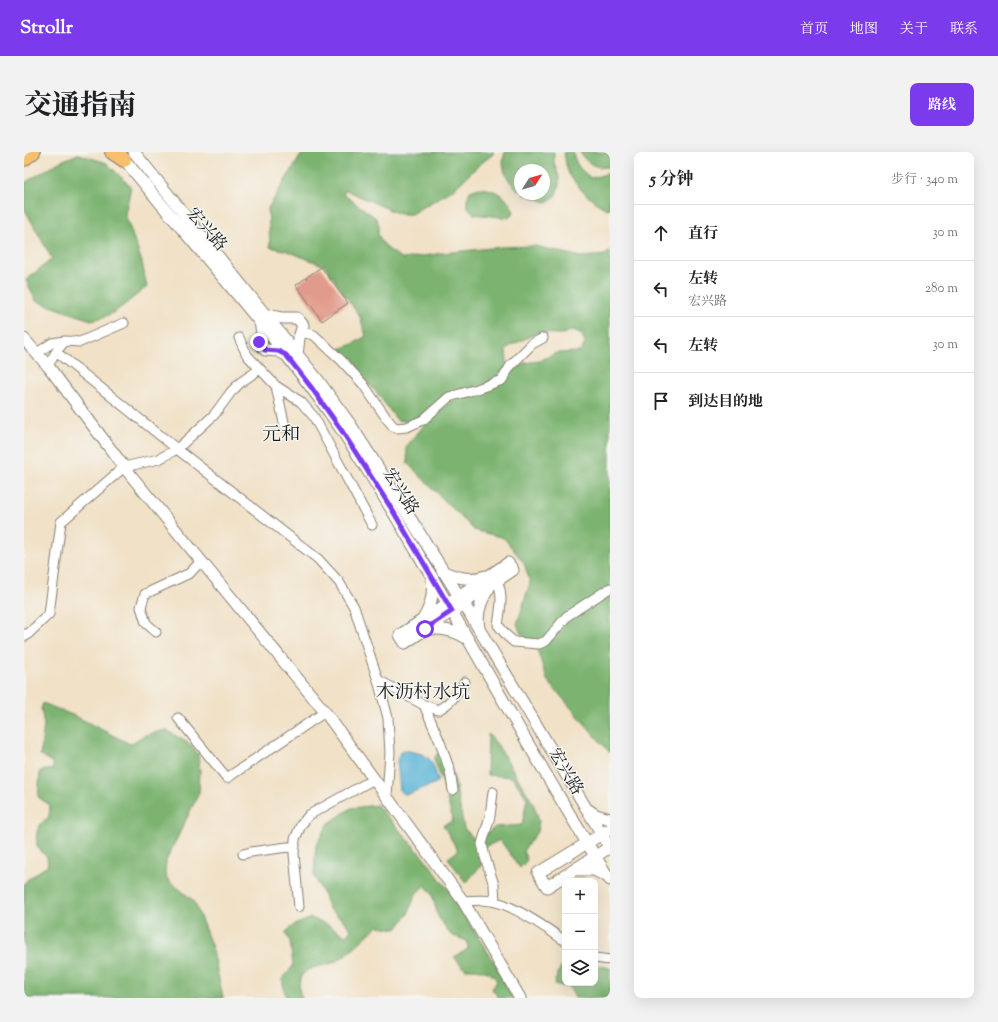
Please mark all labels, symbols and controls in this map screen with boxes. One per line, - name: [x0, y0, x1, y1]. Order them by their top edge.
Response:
- text: Strollr: [20, 15, 73, 42]
- text: 首页: [800, 20, 828, 40]
- text: 地图: [850, 20, 878, 40]
- text: 关于: [900, 20, 928, 40]
- text: 联系: [950, 20, 978, 40]
- button: 路线: [910, 83, 974, 126]
- text: 交通指南: [24, 87, 136, 127]
- north arrow: [514, 164, 550, 200]
- text: 5 分钟: [650, 168, 693, 192]
- text: 步行 · 340 m: [891, 171, 958, 189]
- street label: 宏兴路: [180, 203, 232, 257]
- icon: ahead: [650, 222, 672, 244]
- text: 直行: [688, 224, 718, 245]
- text: 30 m: [932, 224, 958, 242]
- text: 左转: [688, 269, 718, 290]
- icon: left: [650, 278, 672, 300]
- text: 280 m: [925, 280, 958, 298]
- text: 宏兴路: [688, 293, 727, 311]
- route end: [250, 333, 268, 351]
- icon: left: [650, 334, 672, 356]
- text: 左转: [688, 336, 718, 357]
- text: 30 m: [932, 336, 958, 354]
- icon: arrive: [650, 390, 672, 412]
- text: 到达目的地: [688, 392, 763, 413]
- district label: 元和: [262, 422, 300, 449]
- street label: 宏兴路: [376, 464, 424, 520]
- route start: [416, 620, 434, 638]
- district label: 木沥村水坑: [375, 680, 471, 707]
- street label: 宏兴路: [542, 744, 588, 800]
- map controls: [562, 878, 598, 986]
- button: +: [562, 878, 598, 914]
- button: −: [562, 914, 598, 950]
- button: layers: [562, 950, 598, 986]

